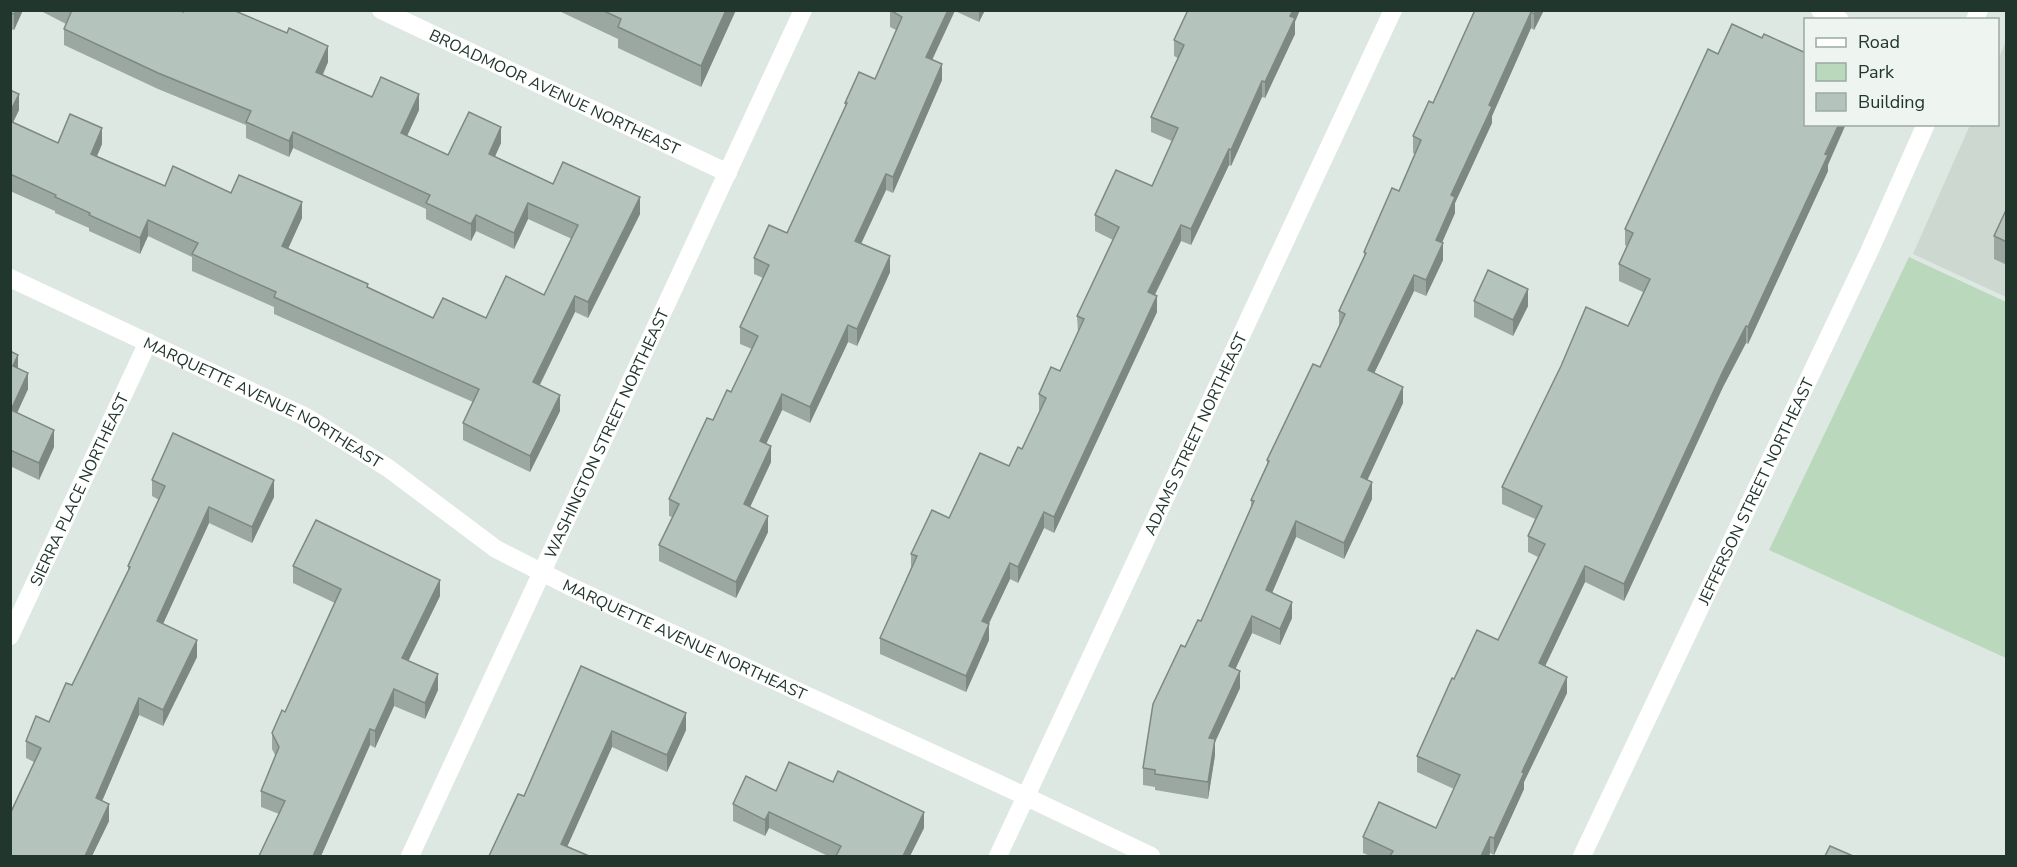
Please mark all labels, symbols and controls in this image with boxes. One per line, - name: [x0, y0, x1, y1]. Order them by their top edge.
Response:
- legend: [1804, 18, 1999, 126]
- street label: BROADMOOR AVENUE NORTHEAST: [425, 24, 684, 161]
- text: Road: [1858, 30, 1900, 54]
- text: Park: [1858, 60, 1895, 84]
- text: Building: [1858, 90, 1925, 114]
- street label: WASHINGTON STREET NORTHEAST: [540, 305, 675, 562]
- street label: ADAMS STREET NORTHEAST: [1139, 329, 1253, 539]
- street label: MARQUETTE AVENUE NORTHEAST: [140, 332, 386, 474]
- street label: JEFFERSON STREET NORTHEAST: [1693, 374, 1820, 609]
- street label: SIERRA PLACE NORTHEAST: [25, 389, 135, 590]
- street label: MARQUETTE AVENUE NORTHEAST: [559, 575, 810, 706]

